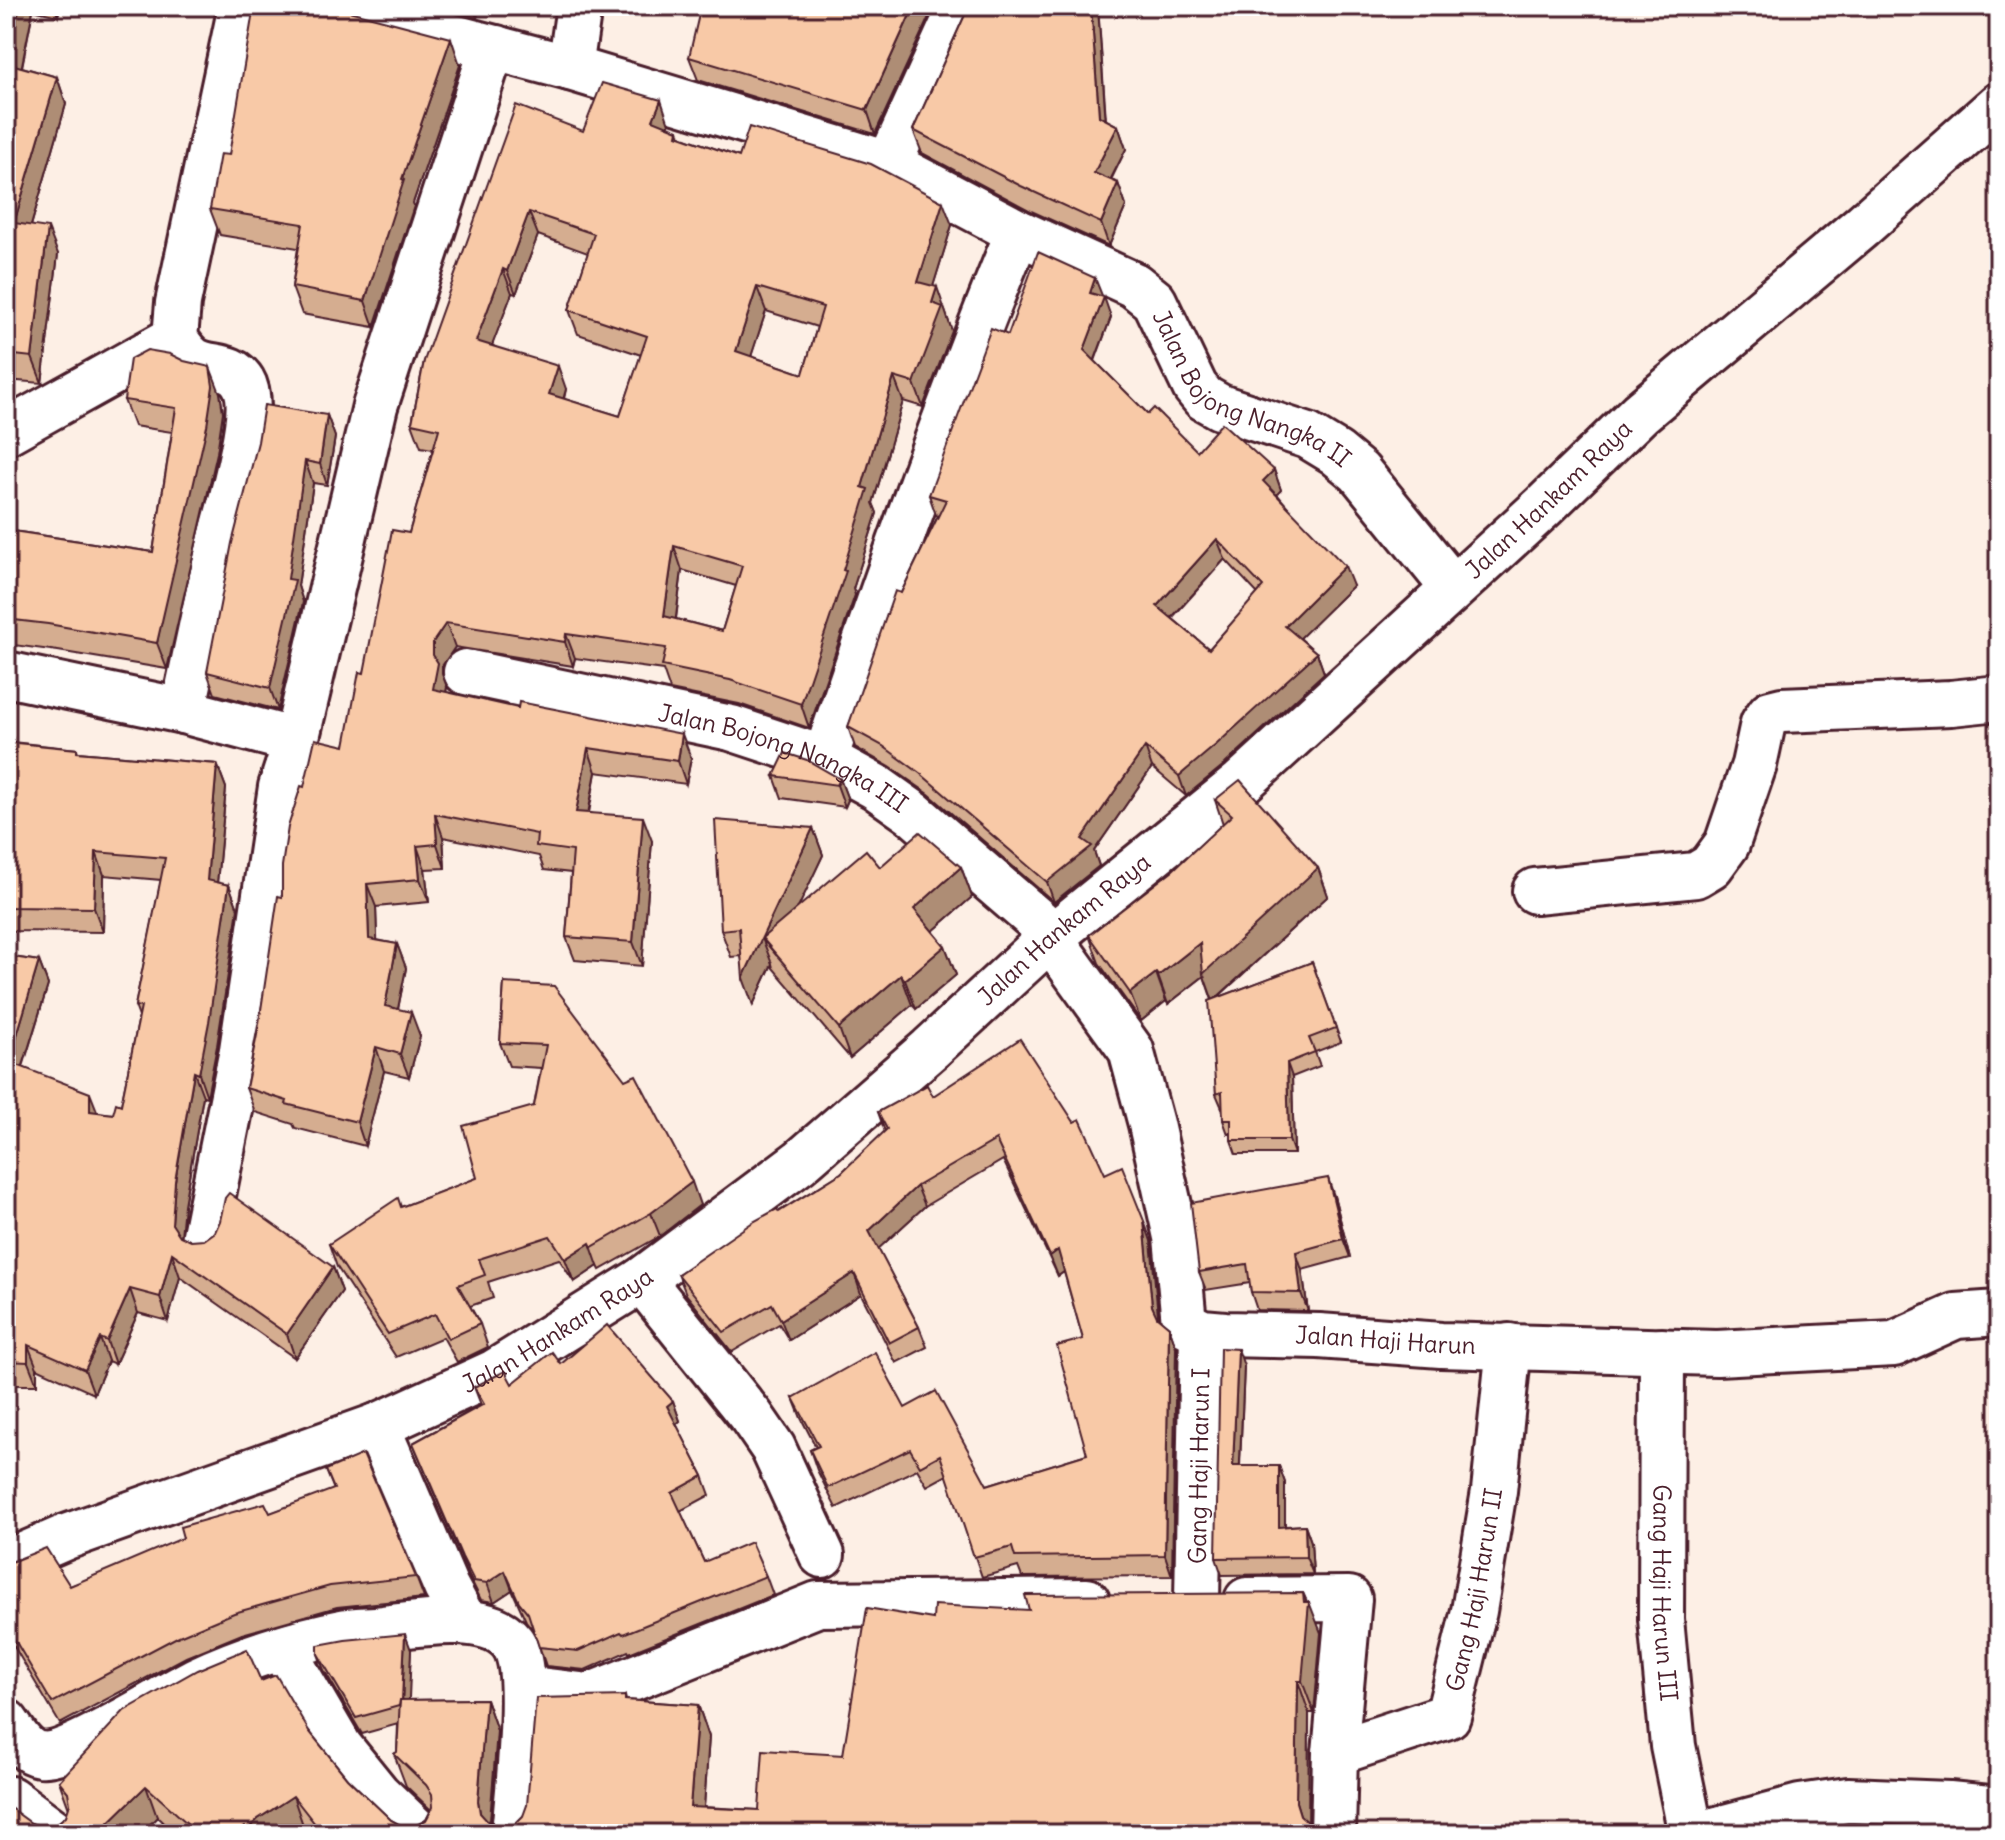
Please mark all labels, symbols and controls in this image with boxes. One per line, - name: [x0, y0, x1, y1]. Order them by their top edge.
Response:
- street label: Jalan Bojong Nangka II: [1147, 305, 1357, 473]
- street label: Jalan Hankam Raya: [1458, 413, 1638, 585]
- street label: Jalan Bojong Nangka III: [656, 697, 914, 819]
- street label: Jalan Hankam Raya: [971, 847, 1156, 1011]
- street label: Jalan Hankam Raya: [457, 1261, 659, 1399]
- street label: Jalan Haji Harun: [1295, 1319, 1476, 1360]
- street label: Gang Haji Harun I: [1182, 1368, 1215, 1564]
- street label: Gang Haji Harun III: [1647, 1484, 1685, 1703]
- street label: Gang Haji Harun II: [1439, 1486, 1508, 1694]

